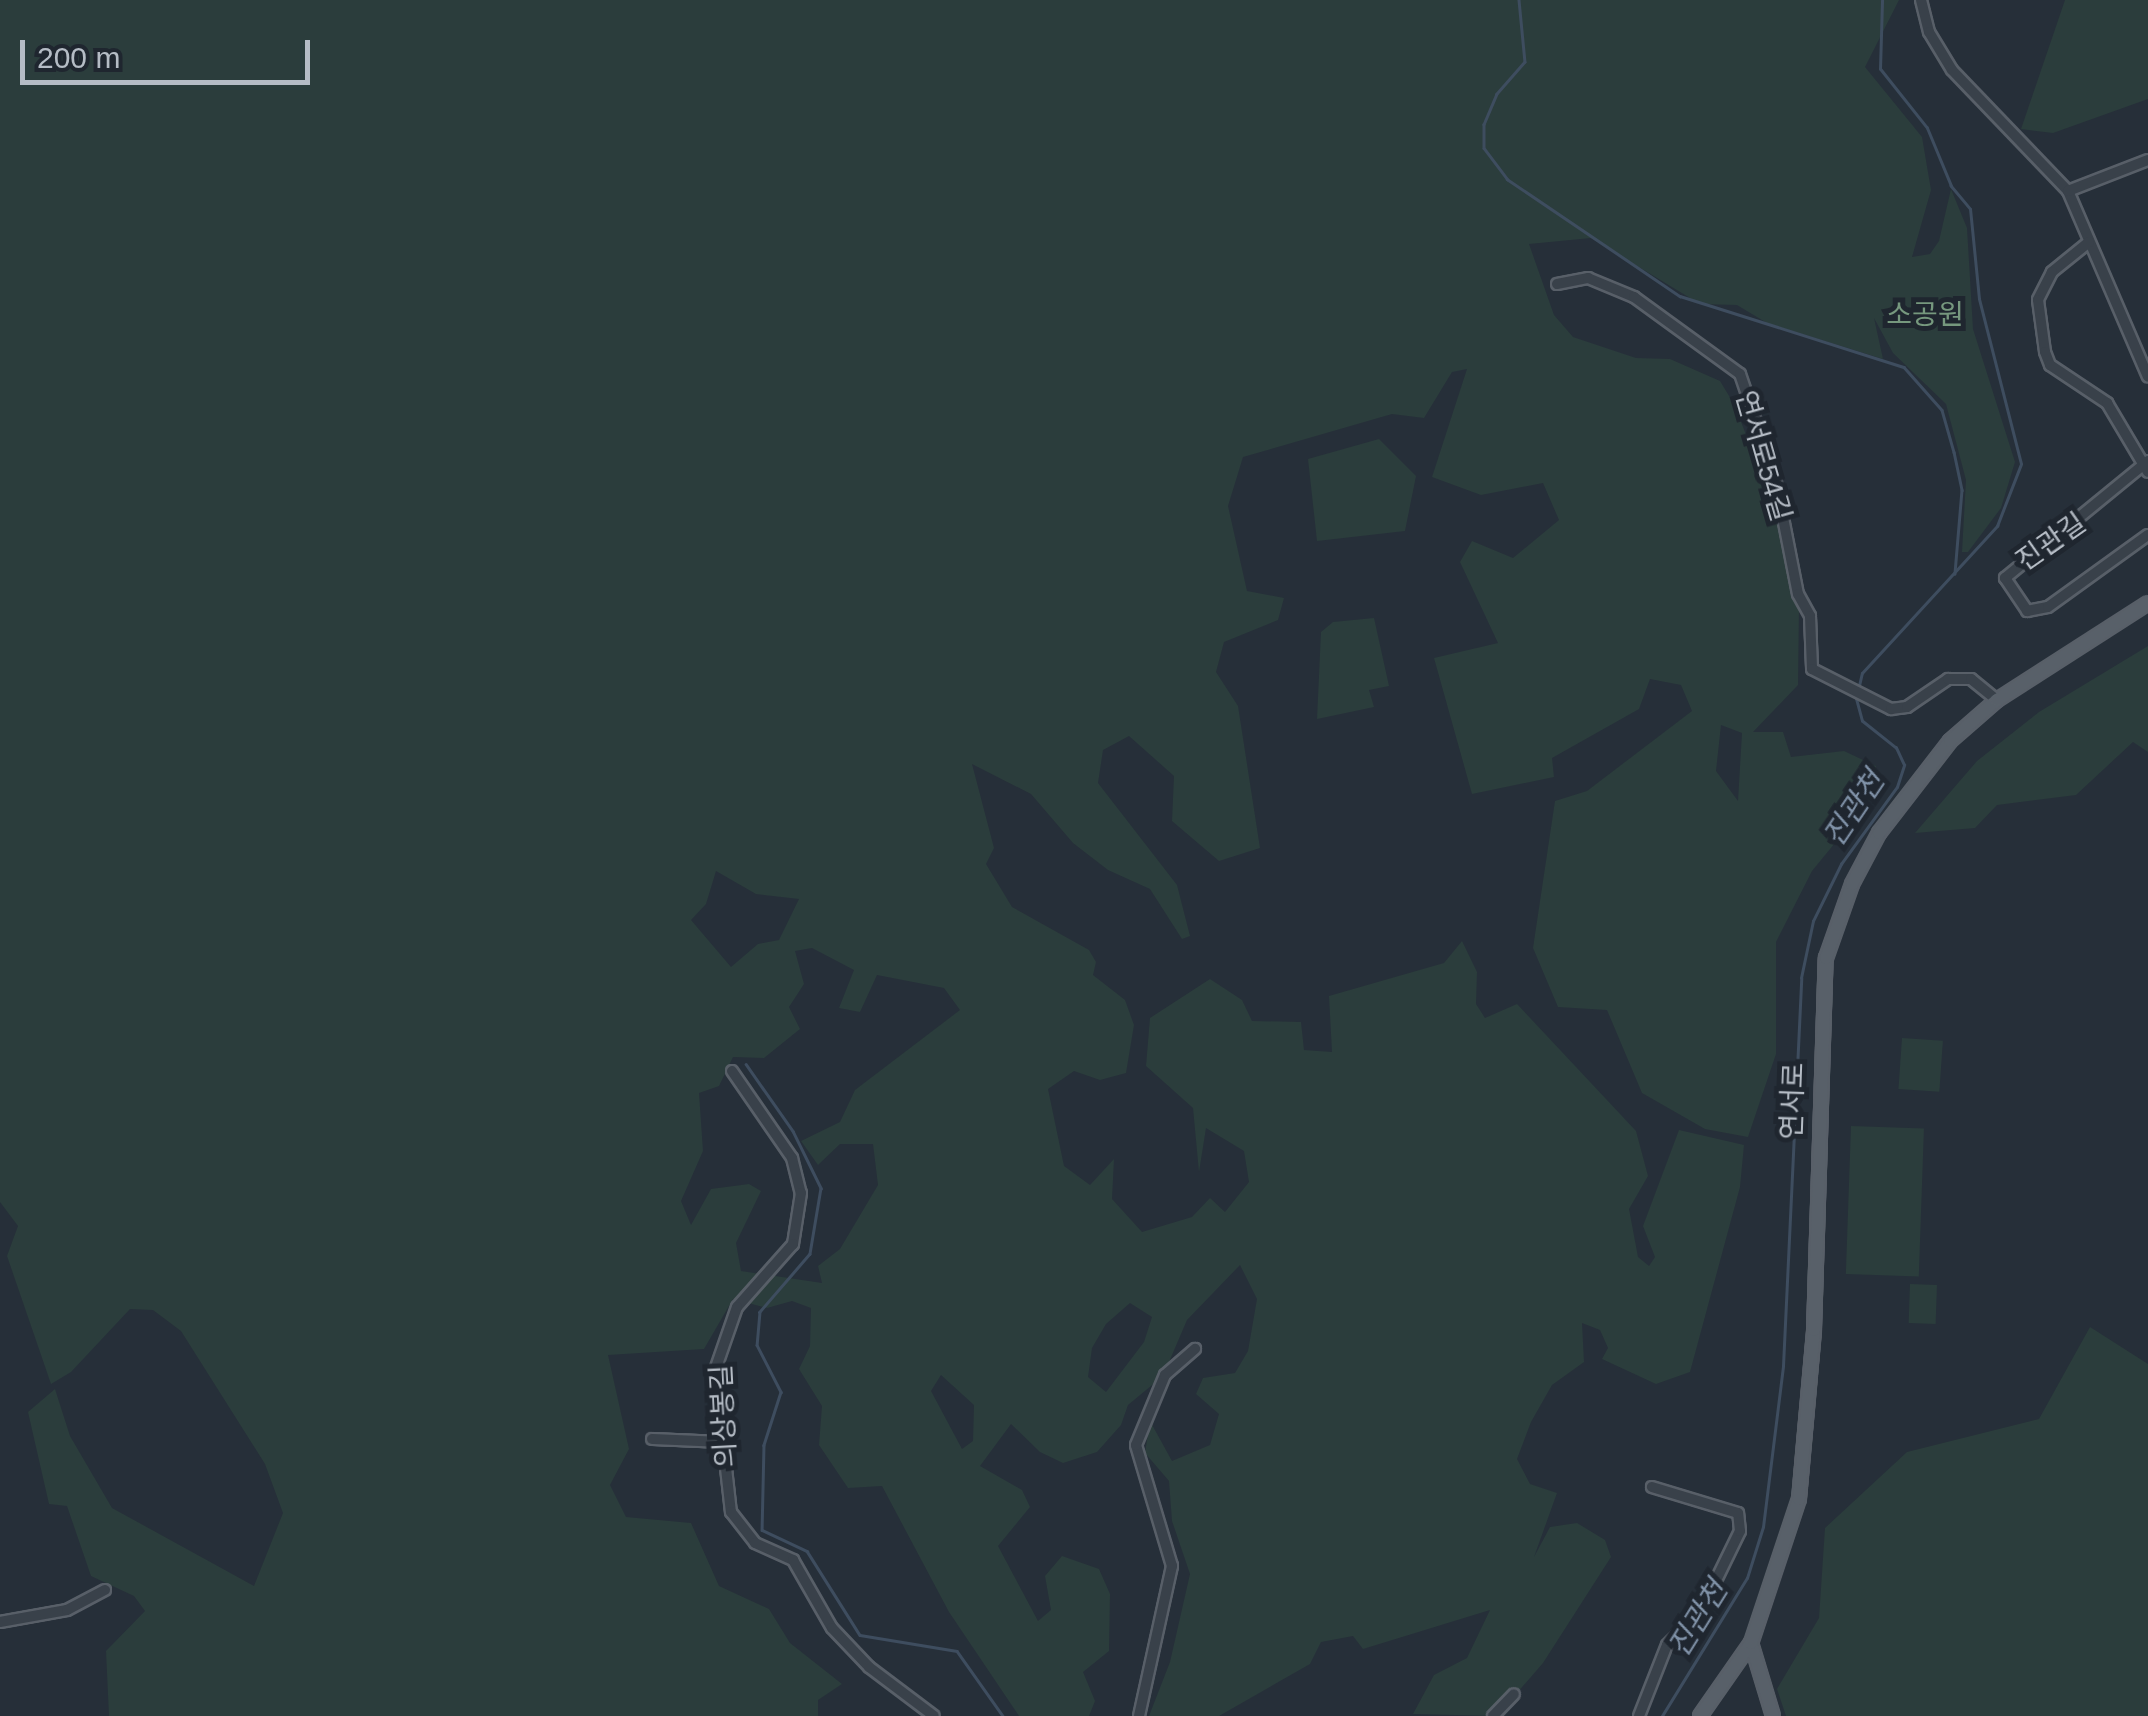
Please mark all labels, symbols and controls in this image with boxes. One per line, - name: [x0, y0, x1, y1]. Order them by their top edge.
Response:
- scale bar: [25, 20, 315, 82]
- text: 200 m: [37, 41, 120, 74]
- park label: 소공원: [1886, 298, 1964, 332]
- street label: 연서로54길: [1728, 387, 1798, 525]
- street label: 진관길: [2010, 506, 2092, 578]
- water label: 진관천: [1816, 765, 1892, 853]
- street label: 연서로: [1775, 1062, 1811, 1140]
- street label: 의상봉길: [705, 1364, 743, 1468]
- water label: 진관천: [1661, 1574, 1735, 1664]

